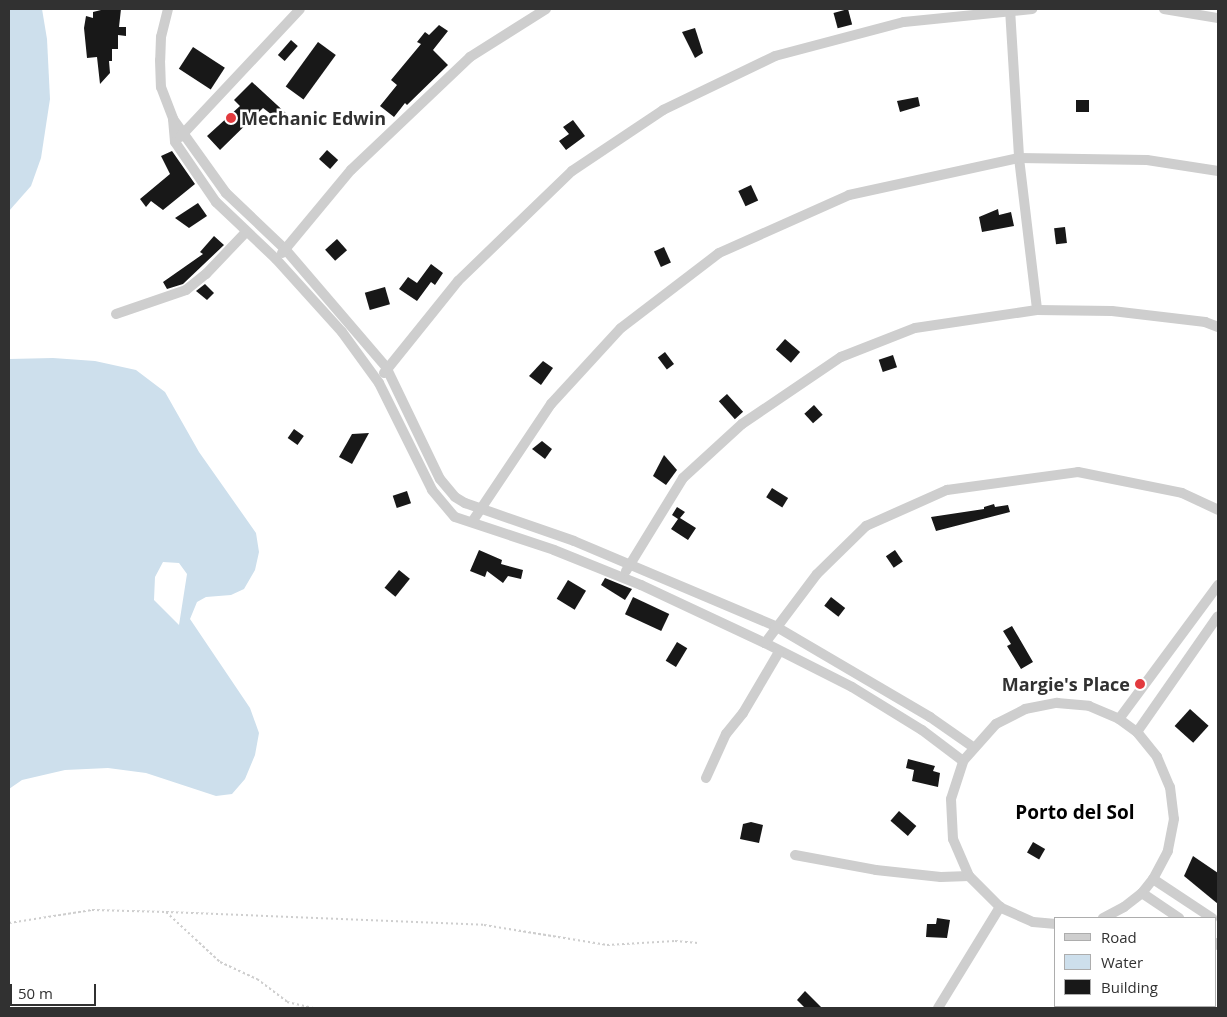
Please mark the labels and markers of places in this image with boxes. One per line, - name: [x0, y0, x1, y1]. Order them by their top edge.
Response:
- place label: Mechanic Edwin: [241, 107, 386, 129]
- marker: Mechanic Edwin: [225, 112, 237, 124]
- place label: Margie's Place: [1002, 673, 1130, 695]
- marker: Margie's Place: [1134, 678, 1146, 690]

